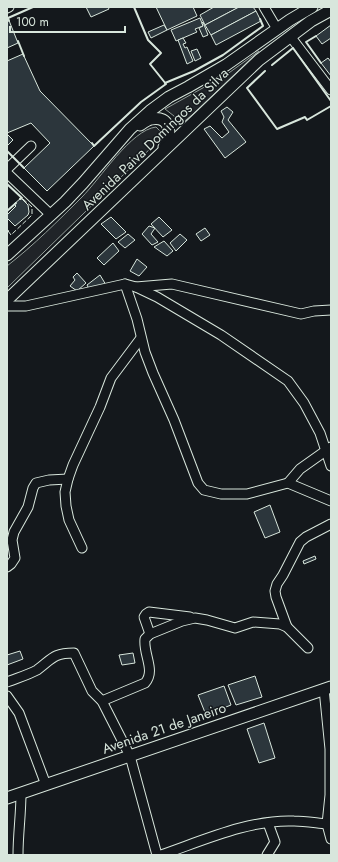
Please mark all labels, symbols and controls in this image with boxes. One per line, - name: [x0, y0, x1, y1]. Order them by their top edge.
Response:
- scale bar: [10, 8, 125, 34]
- text: 100 m: [16, 13, 49, 31]
- street label: Avenida Paiva Domingos da Silva: [77, 63, 233, 215]
- street label: Avenida 21 de Janeiro: [99, 697, 229, 759]

